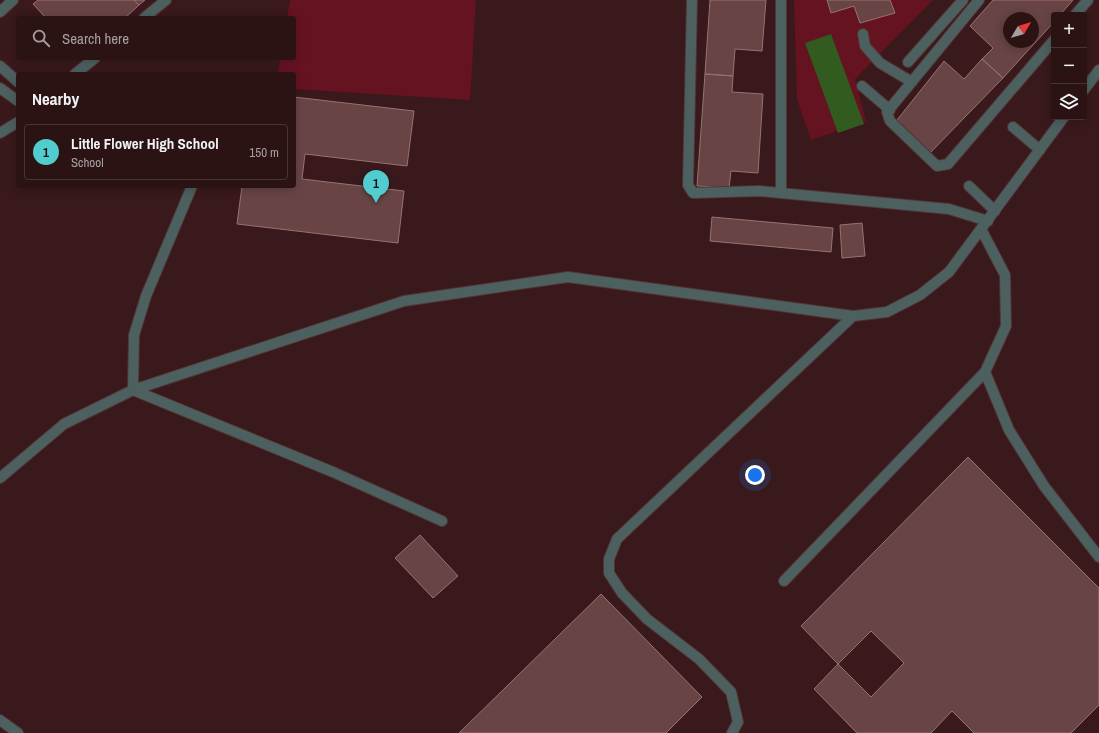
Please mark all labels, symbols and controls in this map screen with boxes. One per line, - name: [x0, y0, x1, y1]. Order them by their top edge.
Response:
- north arrow: [1003, 12, 1039, 48]
- map controls: [1051, 12, 1087, 120]
- button: +: [1051, 12, 1087, 48]
- search box: [16, 16, 296, 60]
- icon: search: [30, 27, 52, 49]
- text: Search here: [62, 28, 129, 49]
- button: −: [1051, 48, 1087, 84]
- button: layers: [1051, 84, 1087, 120]
- text: Nearby: [32, 87, 79, 110]
- text: Little Flower High School: [71, 133, 219, 154]
- text: 1: [43, 144, 49, 161]
- text: 150 m: [249, 144, 279, 161]
- text: School: [71, 154, 104, 171]
- pin: 1: [363, 170, 389, 203]
- your location: [745, 465, 765, 485]

